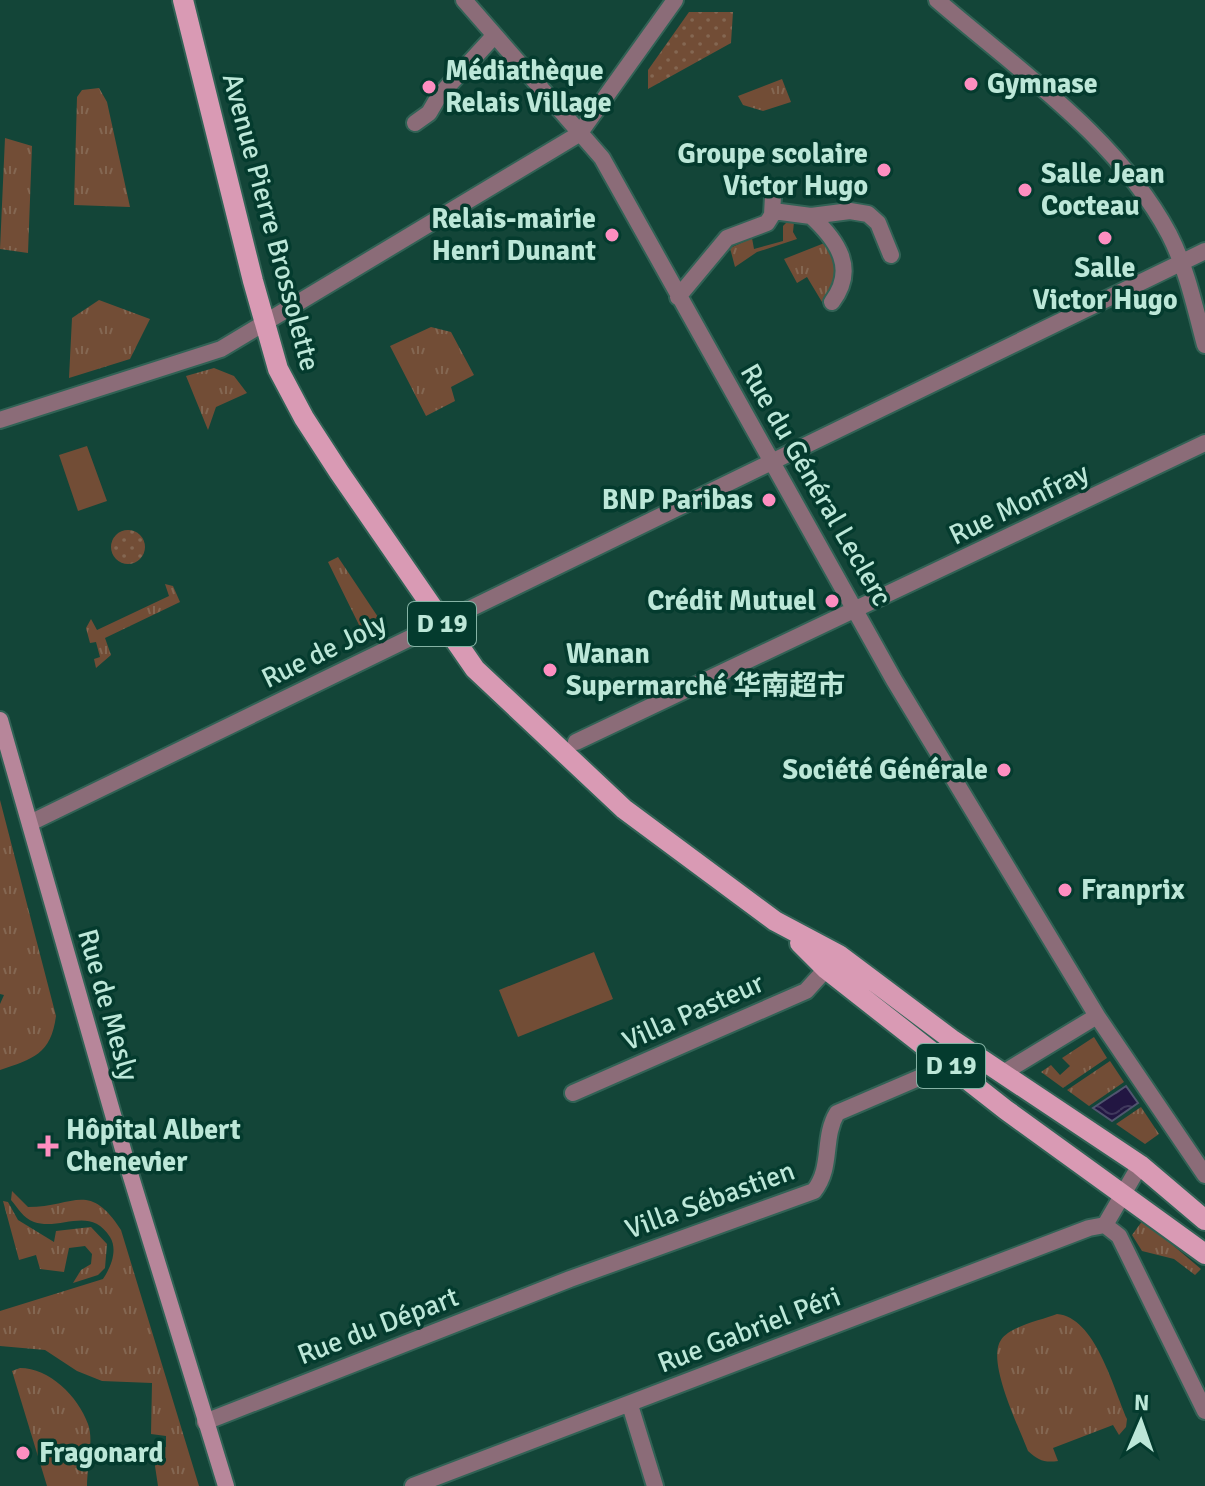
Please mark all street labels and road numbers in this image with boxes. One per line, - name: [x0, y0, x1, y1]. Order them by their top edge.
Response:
- street label: Avenue Pierre Brossolette: [215, 69, 327, 375]
- street label: Rue du Général Leclerc: [733, 358, 899, 612]
- street label: Rue Monfray: [944, 456, 1094, 552]
- road number: D 19: [408, 602, 476, 646]
- street label: Rue de Joly: [256, 606, 392, 696]
- street label: Rue de Mesly: [70, 925, 146, 1085]
- street label: Villa Pasteur: [617, 965, 770, 1058]
- road number: D 19: [917, 1044, 985, 1088]
- street label: Villa Sébastien: [621, 1154, 799, 1246]
- street label: Rue du Départ: [293, 1280, 464, 1372]
- street label: Rue Gabriel Péri: [653, 1280, 845, 1380]

